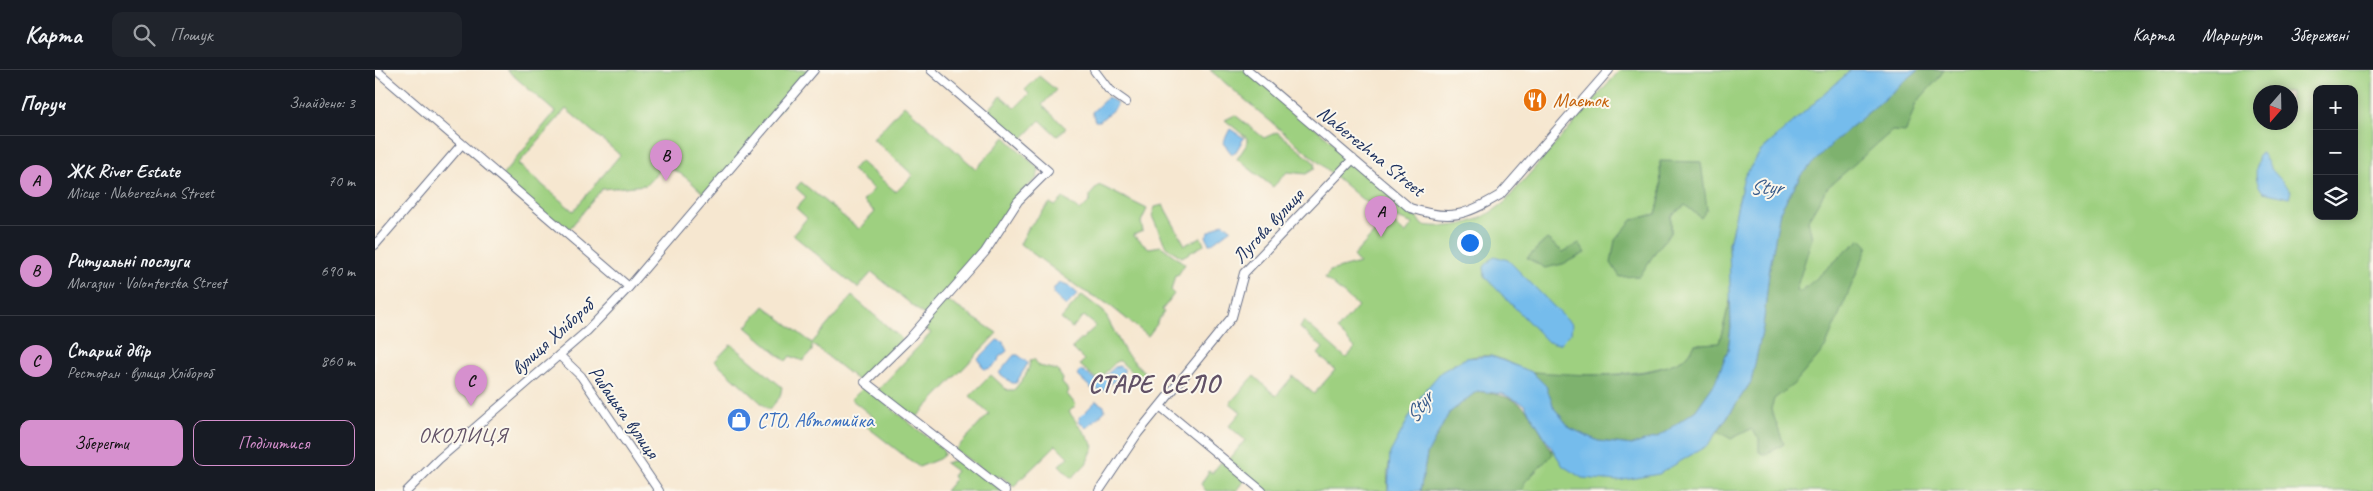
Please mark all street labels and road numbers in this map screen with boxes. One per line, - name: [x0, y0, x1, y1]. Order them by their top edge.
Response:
- street label: Naberezhna Street: [1312, 100, 1432, 203]
- street label: Лугова вулиця: [1227, 182, 1311, 269]
- street label: вулиця Хлібороб: [506, 291, 601, 380]
- street label: Рибацька вулиця: [583, 361, 666, 465]

